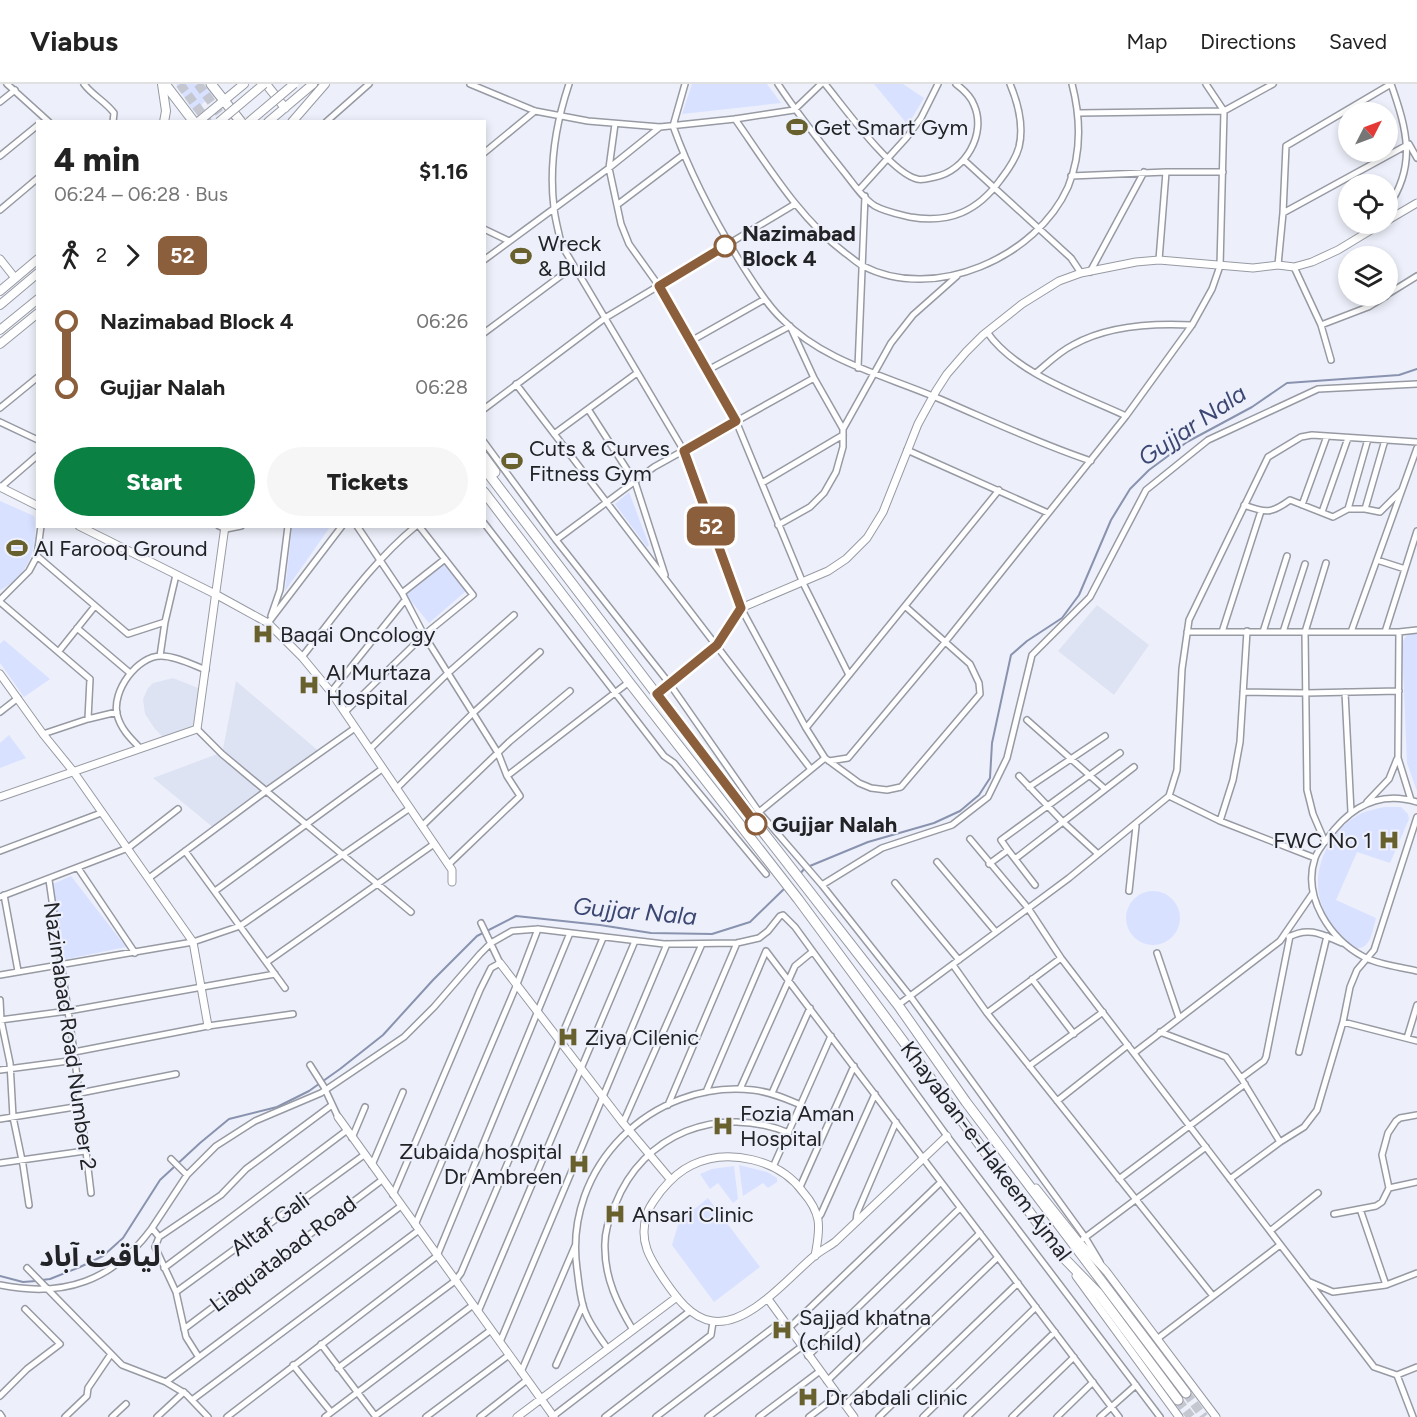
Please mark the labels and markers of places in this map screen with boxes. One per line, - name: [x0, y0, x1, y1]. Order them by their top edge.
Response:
- place label: Get Smart Gym: [814, 114, 968, 141]
- sports icon: Get Smart Gym: [785, 115, 809, 139]
- place label: Nazimabad Block 4: [742, 220, 856, 272]
- place label: Wreck & Build: [538, 230, 606, 282]
- marker: Nazimabad Block 4: [714, 235, 736, 257]
- sports icon: Wreck & Build: [509, 244, 533, 268]
- place label: Cuts & Curves Fitness Gym: [529, 435, 670, 487]
- sports icon: Cuts & Curves Fitness Gym: [500, 449, 524, 473]
- place label: Al Farooq Ground: [34, 535, 208, 562]
- sports icon: Al Farooq Ground: [5, 536, 29, 560]
- place label: Baqai Oncology: [280, 621, 436, 648]
- hospital icon: Baqai Oncology: [251, 622, 275, 646]
- place label: Al Murtaza Hospital: [326, 659, 431, 711]
- hospital icon: Al Murtaza Hospital: [297, 673, 321, 697]
- place label: Gujjar Nalah: [772, 811, 897, 838]
- marker: Gujjar Nalah: [745, 813, 767, 835]
- place label: FWC No 1: [1273, 827, 1372, 854]
- hospital icon: FWC No 1: [1377, 828, 1401, 852]
- place label: Ziya Cilenic: [585, 1024, 699, 1051]
- hospital icon: Ziya Cilenic: [556, 1025, 580, 1049]
- place label: Fozia Aman Hospital: [740, 1100, 854, 1152]
- hospital icon: Fozia Aman Hospital: [711, 1114, 735, 1138]
- place label: Zubaida hospital Dr Ambreen: [399, 1138, 562, 1190]
- hospital icon: Zubaida hospital Dr Ambreen: [567, 1152, 591, 1176]
- place label: Ansari Clinic: [632, 1201, 754, 1228]
- hospital icon: Ansari Clinic: [603, 1202, 627, 1226]
- place label: Sajjad khatna (child): [799, 1304, 931, 1356]
- hospital icon: Sajjad khatna (child): [770, 1318, 794, 1342]
- place label: Dr abdali clinic: [825, 1384, 968, 1411]
- hospital icon: Dr abdali clinic: [796, 1385, 820, 1409]

